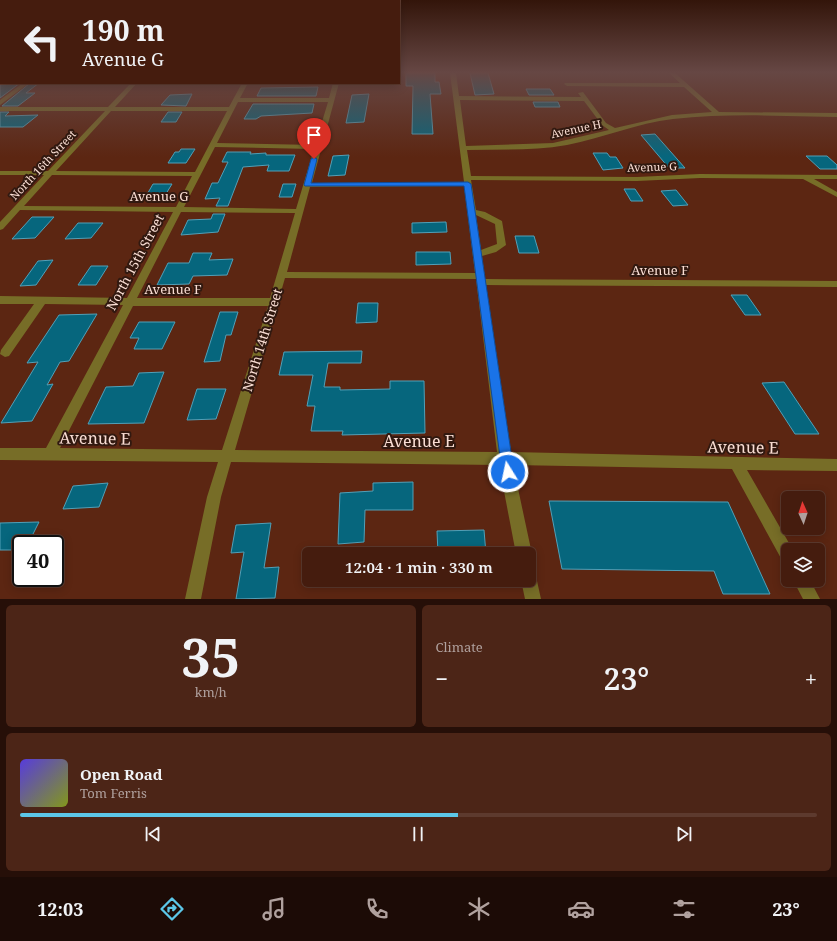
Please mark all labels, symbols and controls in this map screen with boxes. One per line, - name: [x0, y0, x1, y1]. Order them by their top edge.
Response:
- text: 190 m: [82, 11, 164, 49]
- icon: left: [16, 16, 68, 68]
- text: Avenue G: [82, 47, 164, 71]
- street label: Avenue H: [549, 116, 603, 141]
- pin: [297, 118, 331, 159]
- icon: arrive: [303, 124, 325, 146]
- street label: North 16th Street: [6, 126, 79, 203]
- street label: Avenue G: [627, 158, 677, 175]
- street label: Avenue G: [129, 187, 189, 205]
- street label: North 15th Street: [102, 210, 168, 313]
- street label: Avenue F: [631, 261, 689, 279]
- street label: Avenue F: [144, 280, 202, 298]
- street label: North 14th Street: [238, 286, 286, 394]
- street label: Avenue E: [59, 426, 131, 450]
- street label: Avenue E: [383, 430, 455, 452]
- street label: Avenue E: [707, 435, 779, 459]
- position arrow: [487, 451, 529, 493]
- north arrow: [781, 491, 825, 535]
- map controls: [781, 491, 825, 587]
- speed limit sign: 40: [12, 535, 64, 587]
- button: layers: [781, 543, 825, 587]
- text: 12:04 · 1 min · 330 m: [345, 557, 493, 577]
- text: 35: [181, 621, 240, 692]
- text: Climate: [436, 638, 483, 656]
- text: 23°: [604, 658, 649, 699]
- text: −: [436, 663, 448, 693]
- text: +: [805, 663, 817, 693]
- text: km/h: [195, 683, 227, 701]
- text: Open Road: [80, 764, 163, 784]
- text: Tom Ferris: [80, 784, 147, 802]
- icon: previous: [142, 823, 164, 845]
- icon: pause: [407, 823, 429, 845]
- icon: next: [673, 823, 695, 845]
- icon: directions: [158, 895, 186, 923]
- icon: music: [260, 895, 288, 923]
- icon: phone: [363, 895, 391, 923]
- icon: climate: [465, 895, 493, 923]
- icon: car: [567, 895, 595, 923]
- icon: filters: [670, 895, 698, 923]
- text: 12:03: [37, 897, 83, 921]
- text: 23°: [772, 897, 800, 921]

